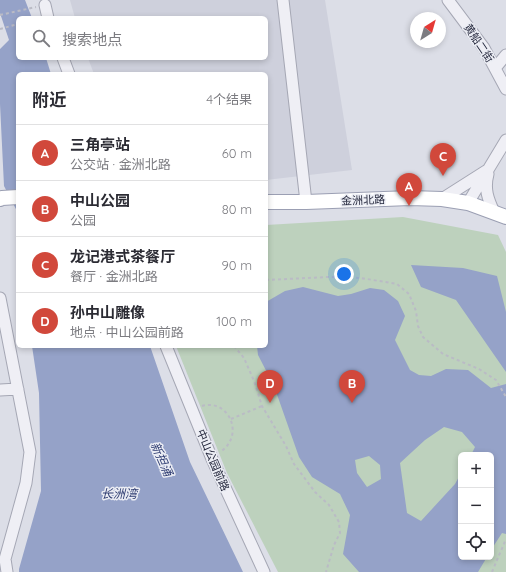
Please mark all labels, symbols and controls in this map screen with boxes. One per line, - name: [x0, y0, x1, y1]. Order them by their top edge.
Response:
- north arrow: [410, 12, 446, 48]
- search box: [16, 16, 268, 60]
- street label: 黄船二街: [461, 21, 497, 65]
- icon: search: [30, 27, 52, 49]
- text: 搜索地点: [62, 30, 122, 49]
- text: 附近: [32, 89, 66, 110]
- text: 4个结果: [206, 91, 252, 107]
- text: 三角亭站: [70, 135, 130, 154]
- pin: C: [430, 143, 456, 176]
- text: A: [41, 145, 49, 161]
- text: 60 m: [222, 145, 252, 161]
- text: 公交站 · 金洲北路: [70, 156, 171, 172]
- pin: A: [396, 173, 422, 206]
- text: 中山公园: [70, 191, 130, 210]
- street label: 金洲北路: [341, 192, 385, 208]
- text: B: [41, 201, 49, 217]
- text: 80 m: [222, 201, 252, 217]
- text: 公园: [70, 212, 96, 228]
- text: 龙记港式茶餐厅: [70, 247, 175, 266]
- text: C: [41, 257, 49, 273]
- text: 90 m: [222, 257, 252, 273]
- your location: [334, 264, 354, 284]
- text: 餐厅 · 金洲北路: [70, 268, 158, 284]
- text: 孙中山雕像: [70, 303, 145, 322]
- text: D: [40, 313, 50, 329]
- text: 100 m: [216, 313, 252, 329]
- text: 地点 · 中山公园前路: [70, 324, 184, 340]
- pin: D: [257, 370, 283, 403]
- pin: B: [339, 370, 365, 403]
- street label: 中山公园前路: [194, 427, 232, 493]
- water label: 新担涌: [148, 439, 177, 480]
- map controls: [458, 452, 494, 560]
- button: +: [458, 452, 494, 488]
- water label: 长洲湾: [101, 486, 139, 501]
- button: −: [458, 488, 494, 524]
- button: locate: [458, 524, 494, 560]

